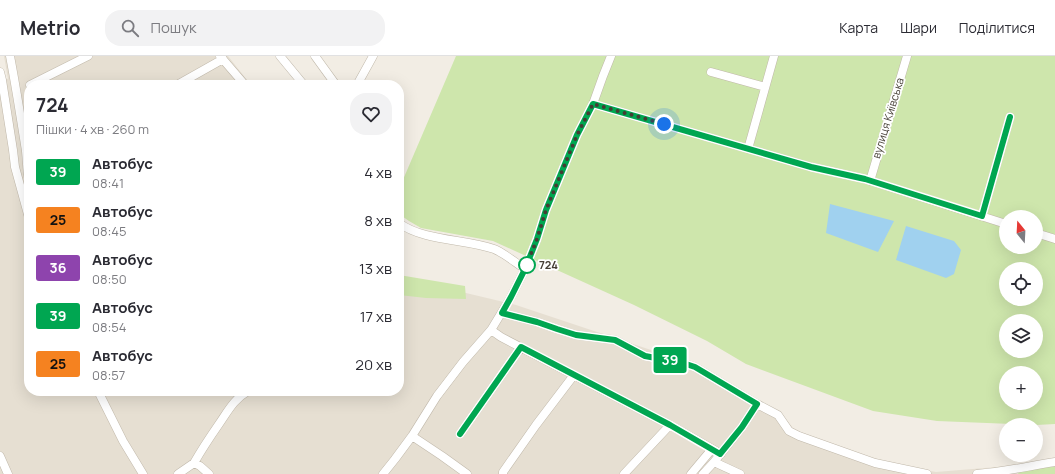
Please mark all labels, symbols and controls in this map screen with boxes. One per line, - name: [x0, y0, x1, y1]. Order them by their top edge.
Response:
- search box: [105, 10, 385, 46]
- text: Metrio: [20, 15, 81, 41]
- icon: search: [119, 17, 141, 39]
- text: Пошук: [151, 17, 197, 38]
- text: Карта: [839, 18, 878, 37]
- text: Шари: [900, 18, 937, 37]
- text: Поділитися: [959, 18, 1035, 37]
- street label: вулиця Київська: [868, 76, 907, 160]
- text: 724: [36, 92, 69, 118]
- button: heart: [350, 93, 392, 135]
- your location: [654, 114, 674, 134]
- text: Пішки · 4 хв · 260 m: [36, 120, 149, 138]
- text: Автобус: [92, 153, 153, 174]
- text: 39: [50, 162, 66, 181]
- text: 4 хв: [364, 162, 392, 183]
- text: 08:41: [92, 174, 124, 192]
- text: Автобус: [92, 201, 153, 222]
- text: 25: [50, 210, 66, 229]
- text: 8 хв: [364, 210, 392, 231]
- north arrow: [999, 210, 1043, 254]
- map controls: [999, 210, 1043, 462]
- text: 08:45: [92, 222, 127, 240]
- text: Автобус: [92, 249, 153, 270]
- marker: 724: [518, 256, 536, 274]
- place label: 724: [539, 257, 558, 272]
- text: 36: [50, 258, 66, 277]
- text: 13 хв: [359, 258, 392, 279]
- button: locate: [999, 262, 1043, 306]
- text: 08:50: [92, 270, 127, 288]
- text: Автобус: [92, 297, 153, 318]
- text: 39: [50, 306, 66, 325]
- text: 17 хв: [360, 306, 392, 327]
- button: layers: [999, 314, 1043, 358]
- text: 08:54: [92, 318, 127, 336]
- text: Автобус: [92, 345, 153, 366]
- line badge: 39: [652, 347, 688, 373]
- text: 39: [662, 350, 678, 369]
- text: 25: [50, 354, 66, 373]
- text: 20 хв: [355, 354, 392, 375]
- text: 08:57: [92, 366, 125, 384]
- button: +: [999, 366, 1043, 410]
- button: −: [999, 418, 1043, 462]

